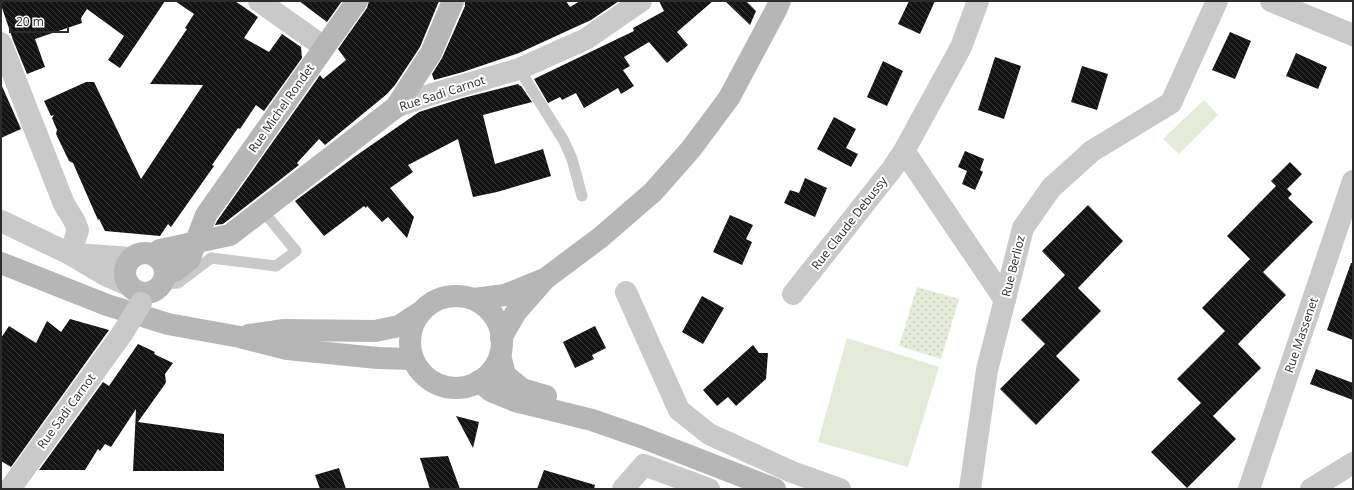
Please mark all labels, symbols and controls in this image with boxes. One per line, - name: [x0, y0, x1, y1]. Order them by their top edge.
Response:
- scale bar: [10, 8, 68, 34]
- text: 20 m: [16, 13, 44, 30]
- street label: Rue Michel Rondet: [244, 60, 318, 156]
- street label: Rue Sadi Carnot: [397, 71, 487, 115]
- street label: Rue Claude Debussy: [807, 172, 891, 273]
- street label: Rue Berlioz: [997, 233, 1029, 299]
- street label: Rue Massenet: [1280, 295, 1322, 375]
- street label: Rue Sadi Carnot: [33, 370, 99, 452]

